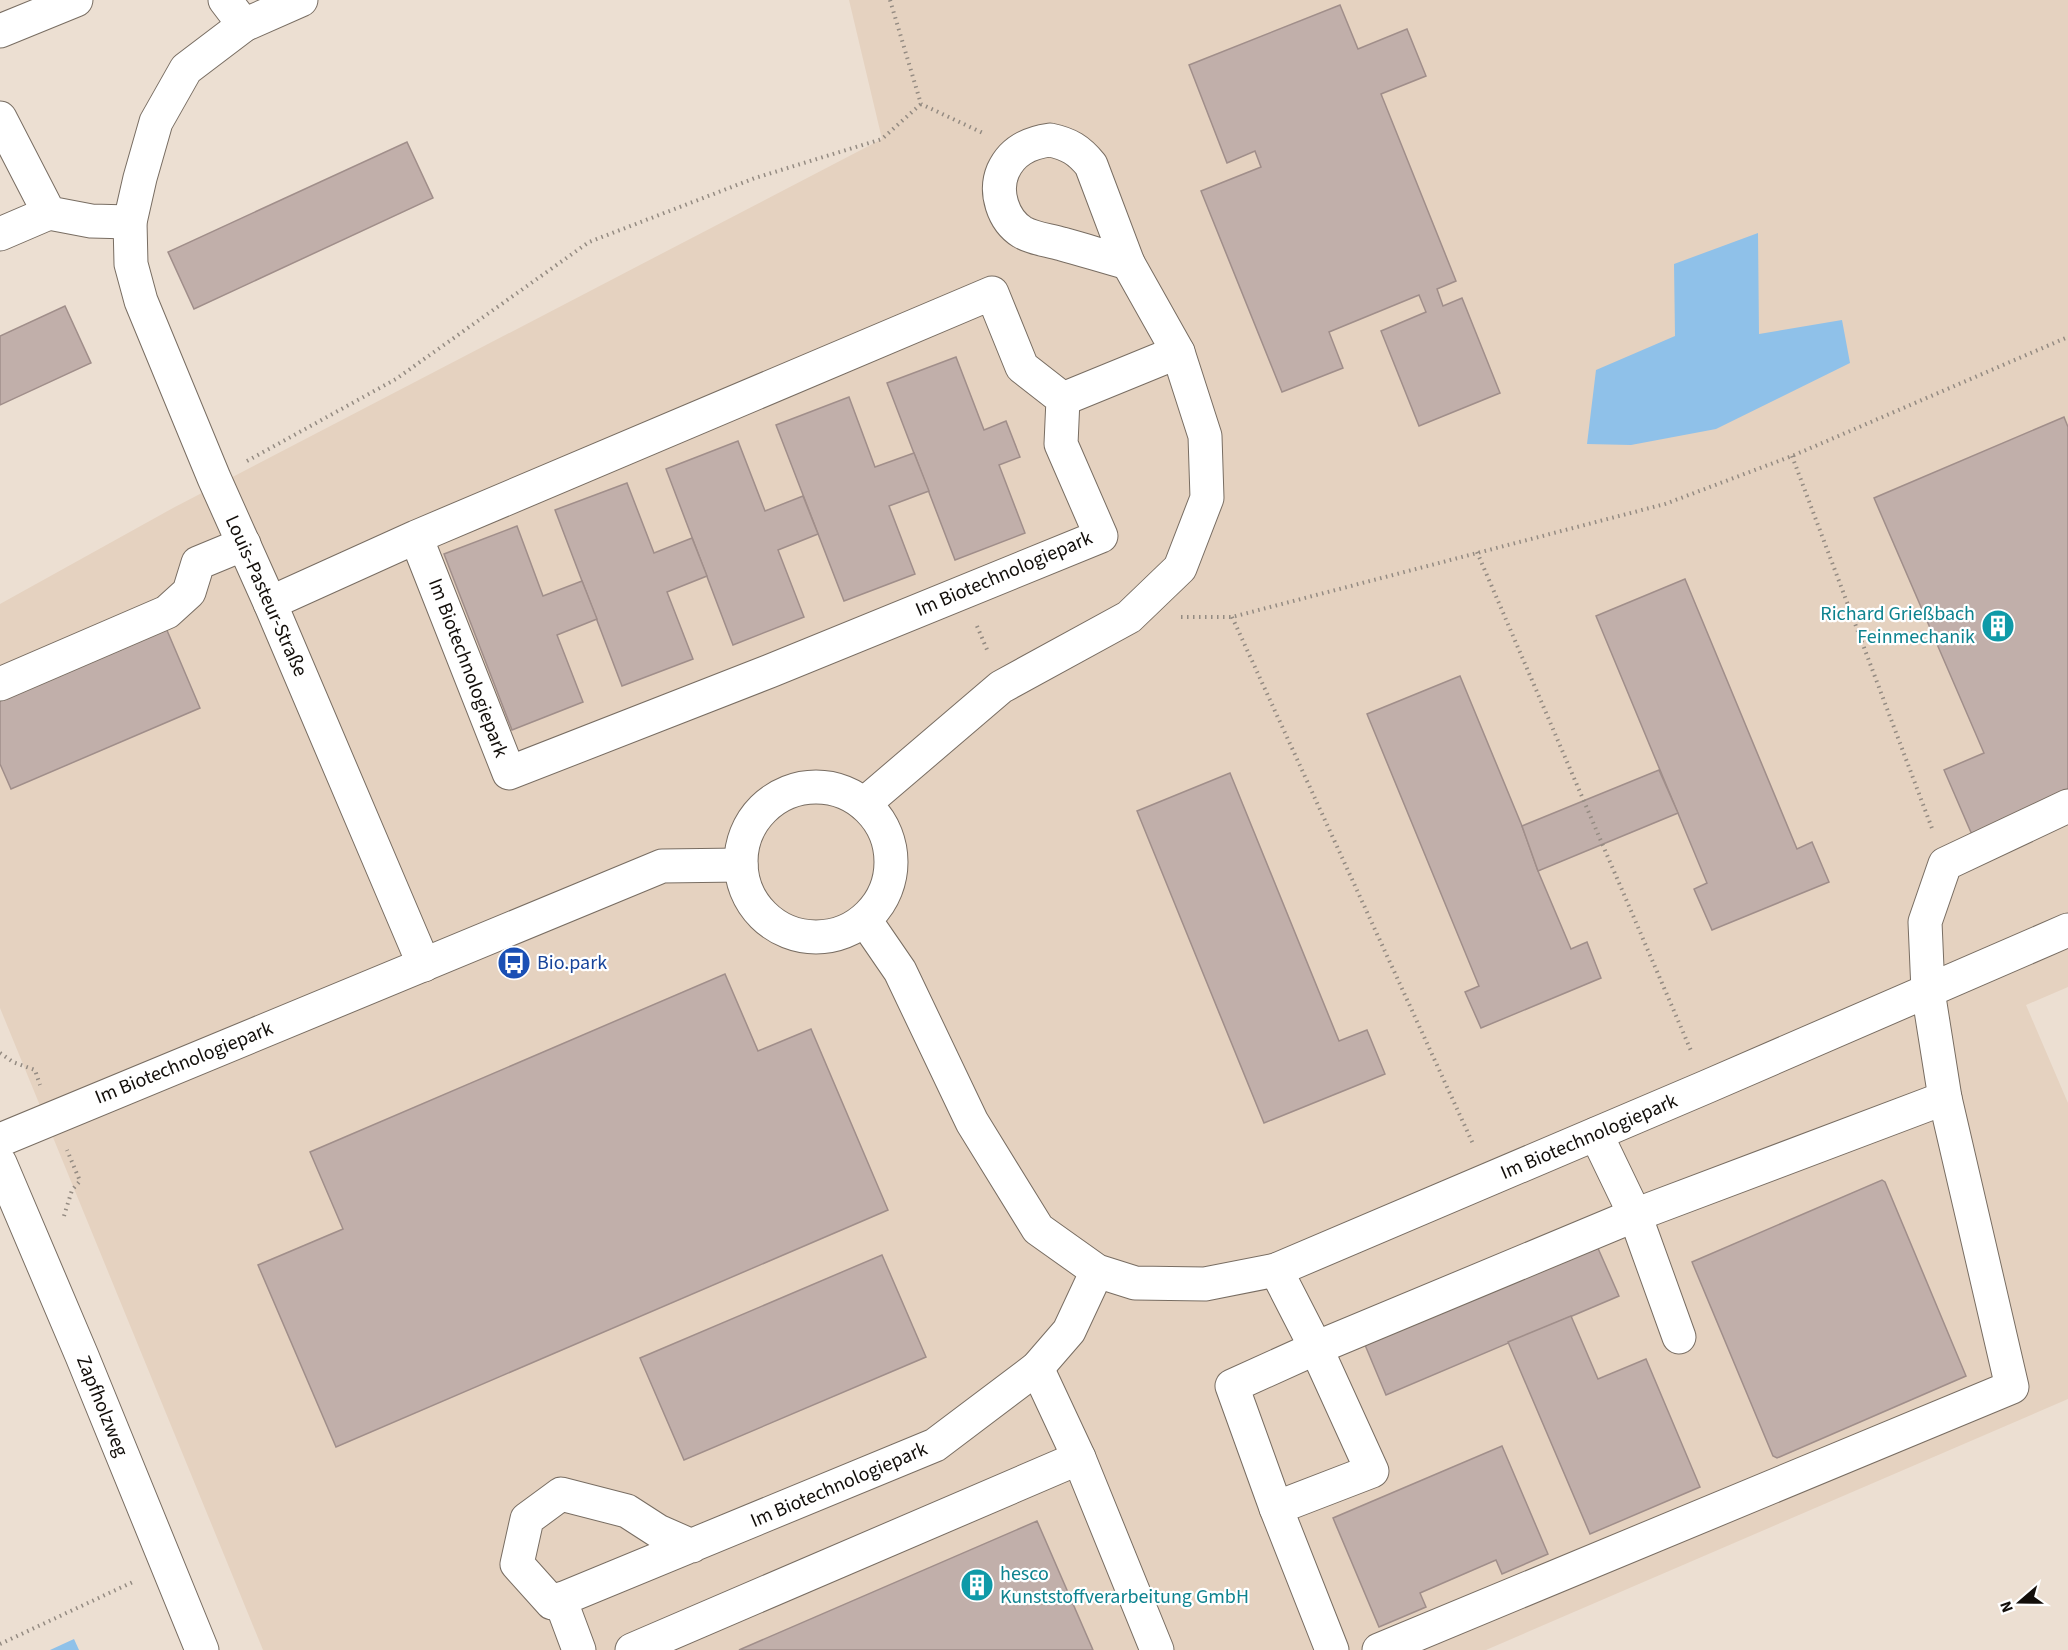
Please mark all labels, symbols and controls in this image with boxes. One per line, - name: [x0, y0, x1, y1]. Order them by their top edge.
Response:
- street label: Louis-Pasteur-Straße: [218, 511, 314, 681]
- street label: Im Biotechnologiepark: [911, 524, 1097, 624]
- street label: Im Biotechnologiepark: [421, 574, 515, 762]
- place label: Richard Grießbach Feinmechanik: [1820, 600, 1975, 651]
- building icon: Richard Grießbach Feinmechanik: [1980, 608, 2016, 644]
- bus stop icon: Bio.park: [496, 945, 532, 981]
- place label: Bio.park: [537, 949, 607, 977]
- street label: Im Biotechnologiepark: [91, 1014, 277, 1112]
- street label: Im Biotechnologiepark: [1496, 1087, 1682, 1187]
- street label: Zapfholzweg: [69, 1351, 135, 1461]
- street label: Im Biotechnologiepark: [746, 1435, 932, 1535]
- place label: hesco Kunststoffverarbeitung GmbH: [1000, 1560, 1249, 1611]
- building icon: hesco Kunststoffverarbeitung GmbH: [959, 1567, 995, 1603]
- north arrow: [1990, 1572, 2050, 1632]
- text: N: [1995, 1598, 2019, 1616]

